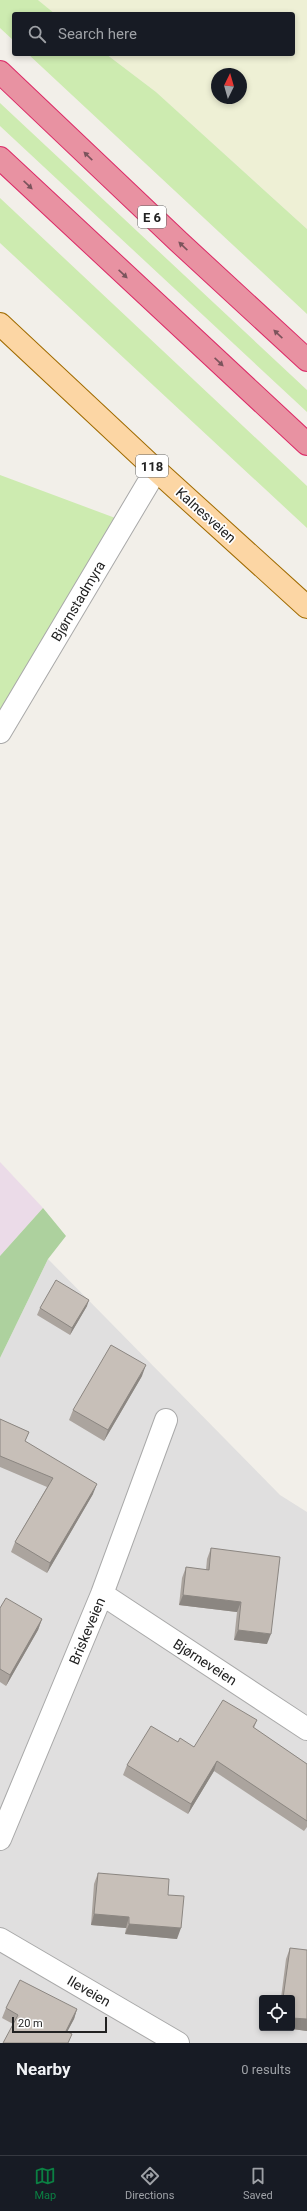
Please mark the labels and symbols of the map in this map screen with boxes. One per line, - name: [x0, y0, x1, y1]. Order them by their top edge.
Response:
- north arrow: [211, 68, 247, 104]
- one-way arrow: [83, 151, 93, 161]
- one-way arrow: [23, 180, 33, 190]
- road number: E 6: [138, 206, 166, 228]
- one-way arrow: [177, 241, 188, 250]
- one-way arrow: [118, 269, 128, 279]
- one-way arrow: [273, 329, 283, 338]
- one-way arrow: [214, 357, 223, 366]
- road number: 118: [136, 455, 168, 477]
- street label: Kalnesveien: [173, 484, 239, 546]
- street label: Bjørnstadmyra: [48, 558, 108, 644]
- street label: Briskeveien: [66, 1595, 108, 1667]
- street label: Bjørneveien: [170, 1636, 240, 1688]
- street label: Ileveien: [65, 1972, 113, 2010]
- scale bar: [12, 2015, 107, 2034]

